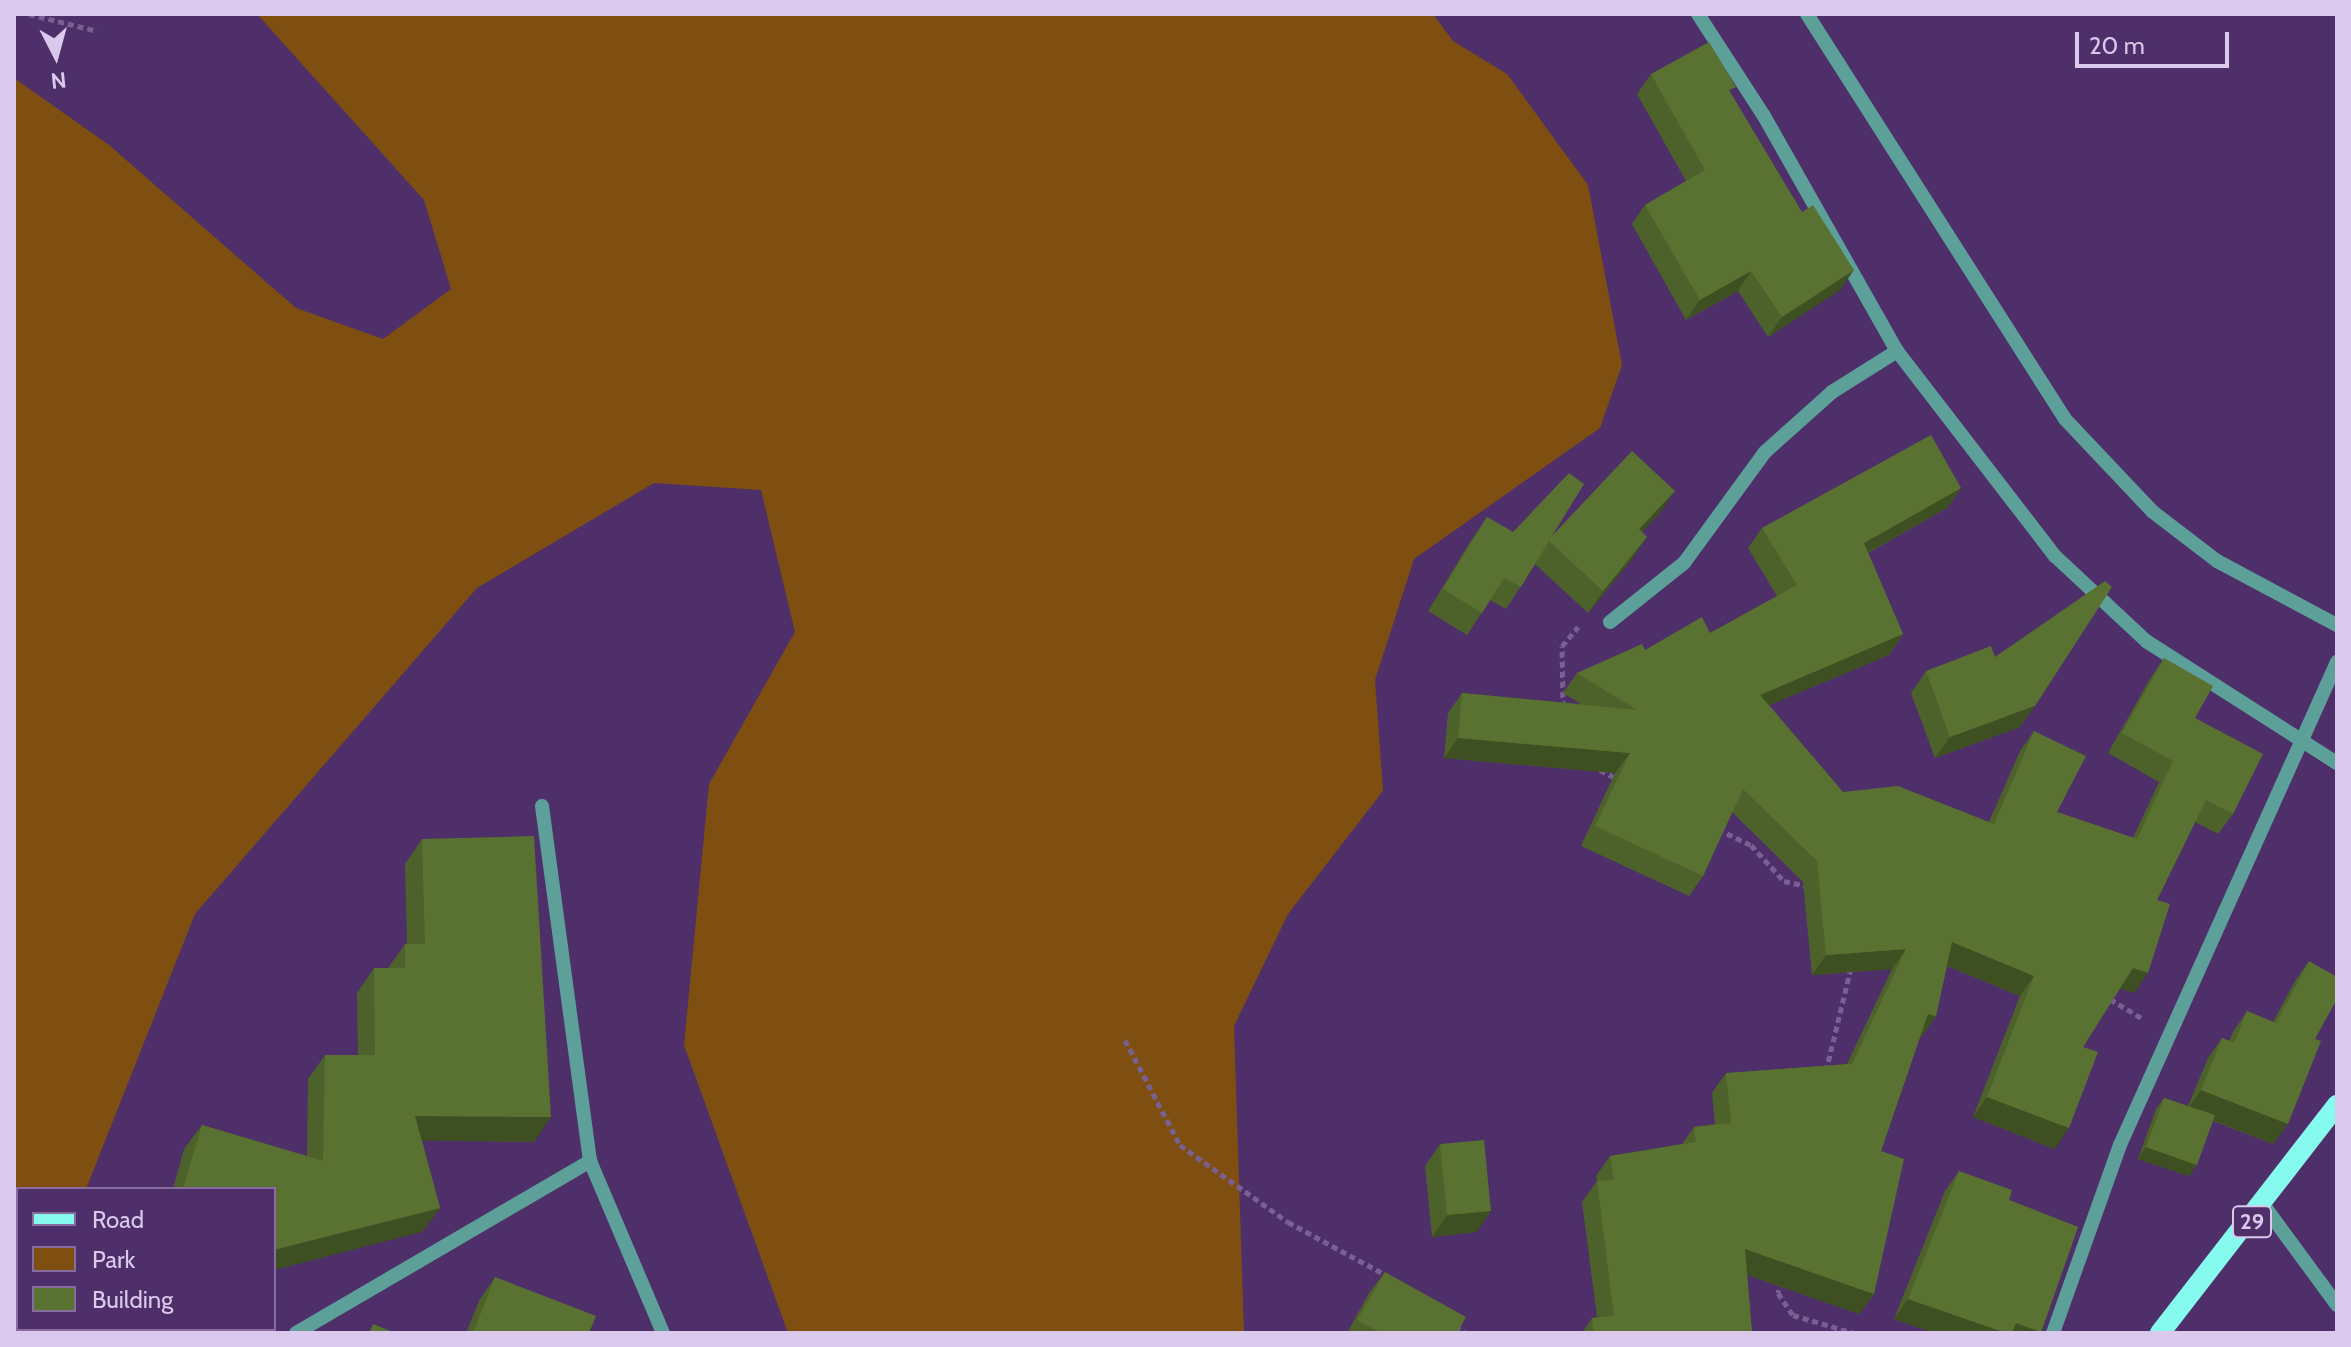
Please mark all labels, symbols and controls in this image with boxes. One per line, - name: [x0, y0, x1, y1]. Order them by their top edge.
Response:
- north arrow: [16, 16, 96, 96]
- scale bar: [2079, 16, 2233, 66]
- text: 20 m: [2089, 31, 2145, 60]
- text: N: [49, 66, 68, 95]
- legend: [16, 1187, 276, 1331]
- road number: 29: [2230, 1204, 2274, 1240]
- text: Road: [92, 1205, 144, 1234]
- text: Park: [92, 1245, 135, 1274]
- text: Building: [92, 1285, 173, 1314]

